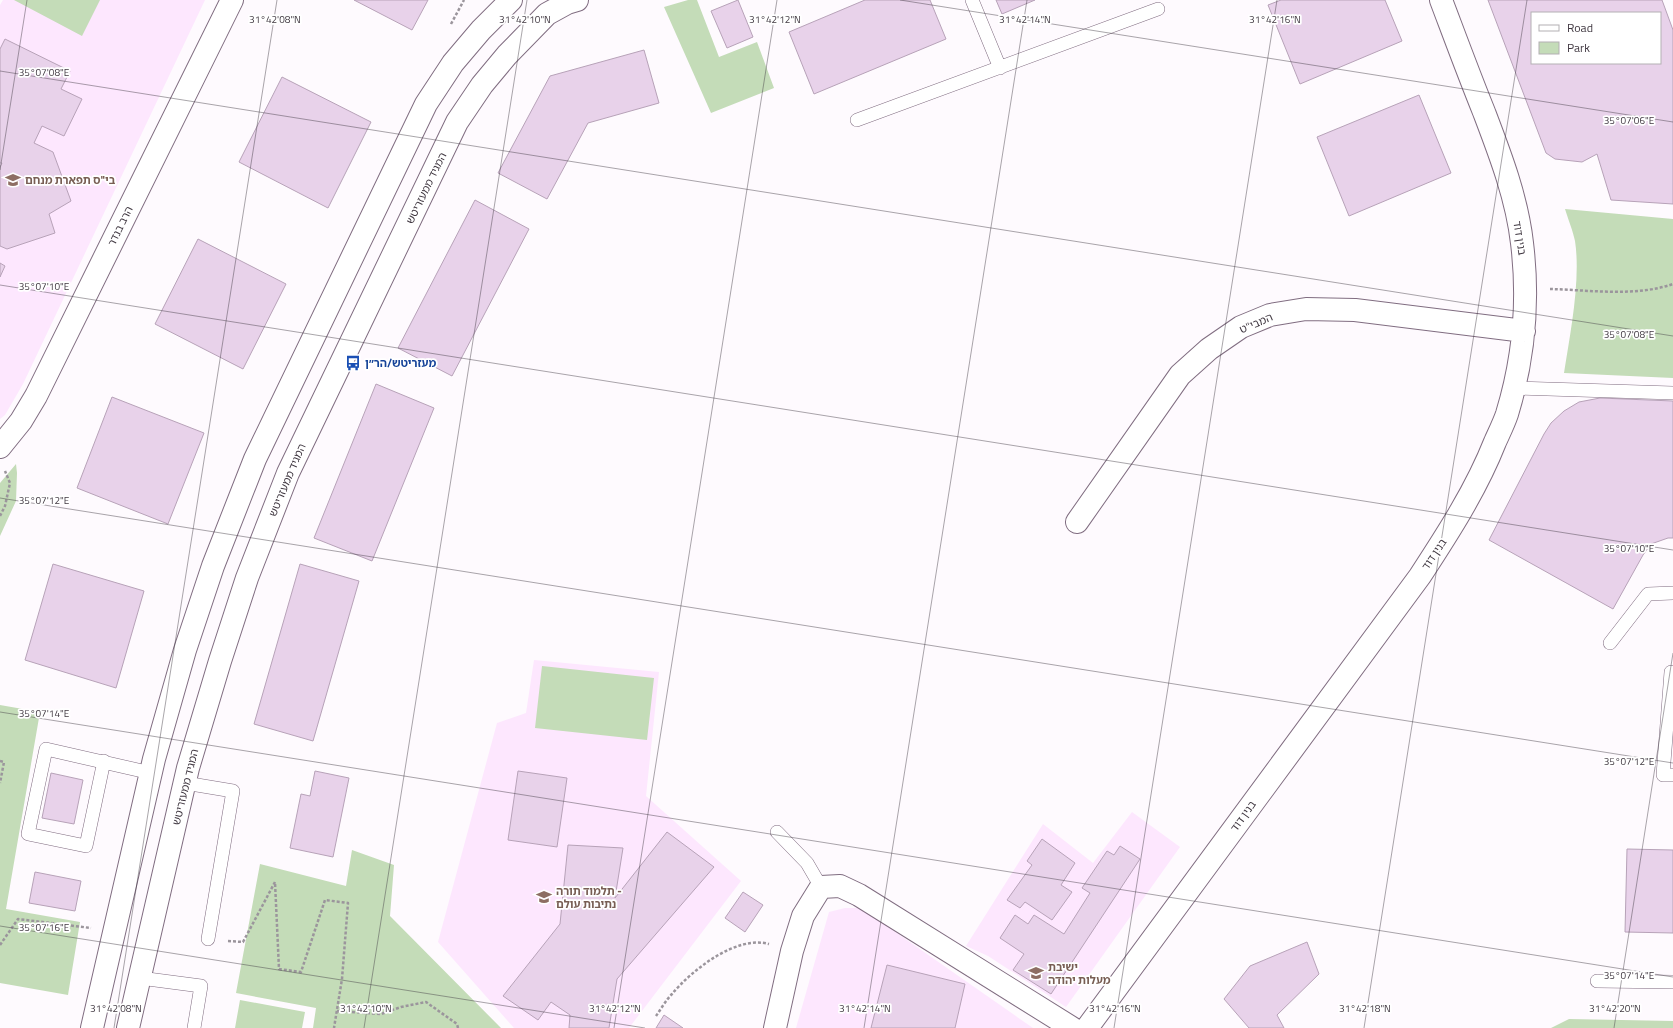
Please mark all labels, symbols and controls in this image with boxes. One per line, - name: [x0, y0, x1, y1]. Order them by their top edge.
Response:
- text: 31°42'08"N: [249, 12, 301, 27]
- text: 31°42'10"N: [499, 12, 551, 27]
- text: 31°42'12"N: [749, 12, 801, 27]
- text: 31°42'14"N: [999, 12, 1051, 27]
- text: 31°42'16"N: [1249, 12, 1301, 27]
- legend: [1531, 12, 1661, 64]
- text: Road: [1567, 18, 1593, 37]
- text: Park: [1567, 38, 1590, 57]
- text: 35°07'08"E: [19, 65, 70, 80]
- text: 35°07'06"E: [1604, 113, 1655, 128]
- street label: המגיד ממעזריטש: [402, 149, 450, 227]
- school or university icon: בי"ס תפארת מנחם: [4, 171, 22, 189]
- place label: בי"ס תפארת מנחם: [25, 172, 116, 188]
- street label: הרב בנדר: [103, 203, 137, 249]
- street label: בנין דוד: [1509, 220, 1531, 256]
- text: 35°07'10"E: [19, 279, 70, 294]
- street label: המבי"ט: [1237, 309, 1275, 337]
- text: 35°07'08"E: [1604, 327, 1655, 342]
- bus stop icon: מעזריטש/הר״ן: [344, 354, 362, 372]
- place label: מעזריטש/הר״ן: [365, 355, 436, 371]
- street label: המגיד ממעזריטש: [264, 441, 310, 519]
- text: 35°07'12"E: [19, 493, 70, 508]
- street label: בנין דוד: [1418, 535, 1450, 573]
- text: 35°07'10"E: [1604, 541, 1655, 556]
- text: 35°07'14"E: [19, 706, 70, 721]
- street label: המגיד ממעזריטש: [168, 747, 202, 827]
- text: 35°07'12"E: [1604, 754, 1655, 769]
- street label: בנין דוד: [1226, 797, 1260, 835]
- place label: תלמוד תורה - נתיבות עולם: [556, 883, 622, 912]
- school or university icon: תלמוד תורה - נתיבות עולם: [535, 888, 553, 906]
- text: 35°07'16"E: [19, 920, 70, 935]
- place label: ישיבת מעלות יהודה: [1048, 959, 1111, 988]
- school or university icon: ישיבת מעלות יהודה: [1027, 964, 1045, 982]
- text: 35°07'14"E: [1604, 968, 1655, 983]
- text: 31°42'08"N: [90, 1001, 142, 1016]
- text: 31°42'10"N: [340, 1001, 392, 1016]
- text: 31°42'12"N: [589, 1001, 641, 1016]
- text: 31°42'14"N: [839, 1001, 891, 1016]
- text: 31°42'16"N: [1089, 1001, 1141, 1016]
- text: 31°42'18"N: [1339, 1001, 1391, 1016]
- text: 31°42'20"N: [1589, 1001, 1641, 1016]

